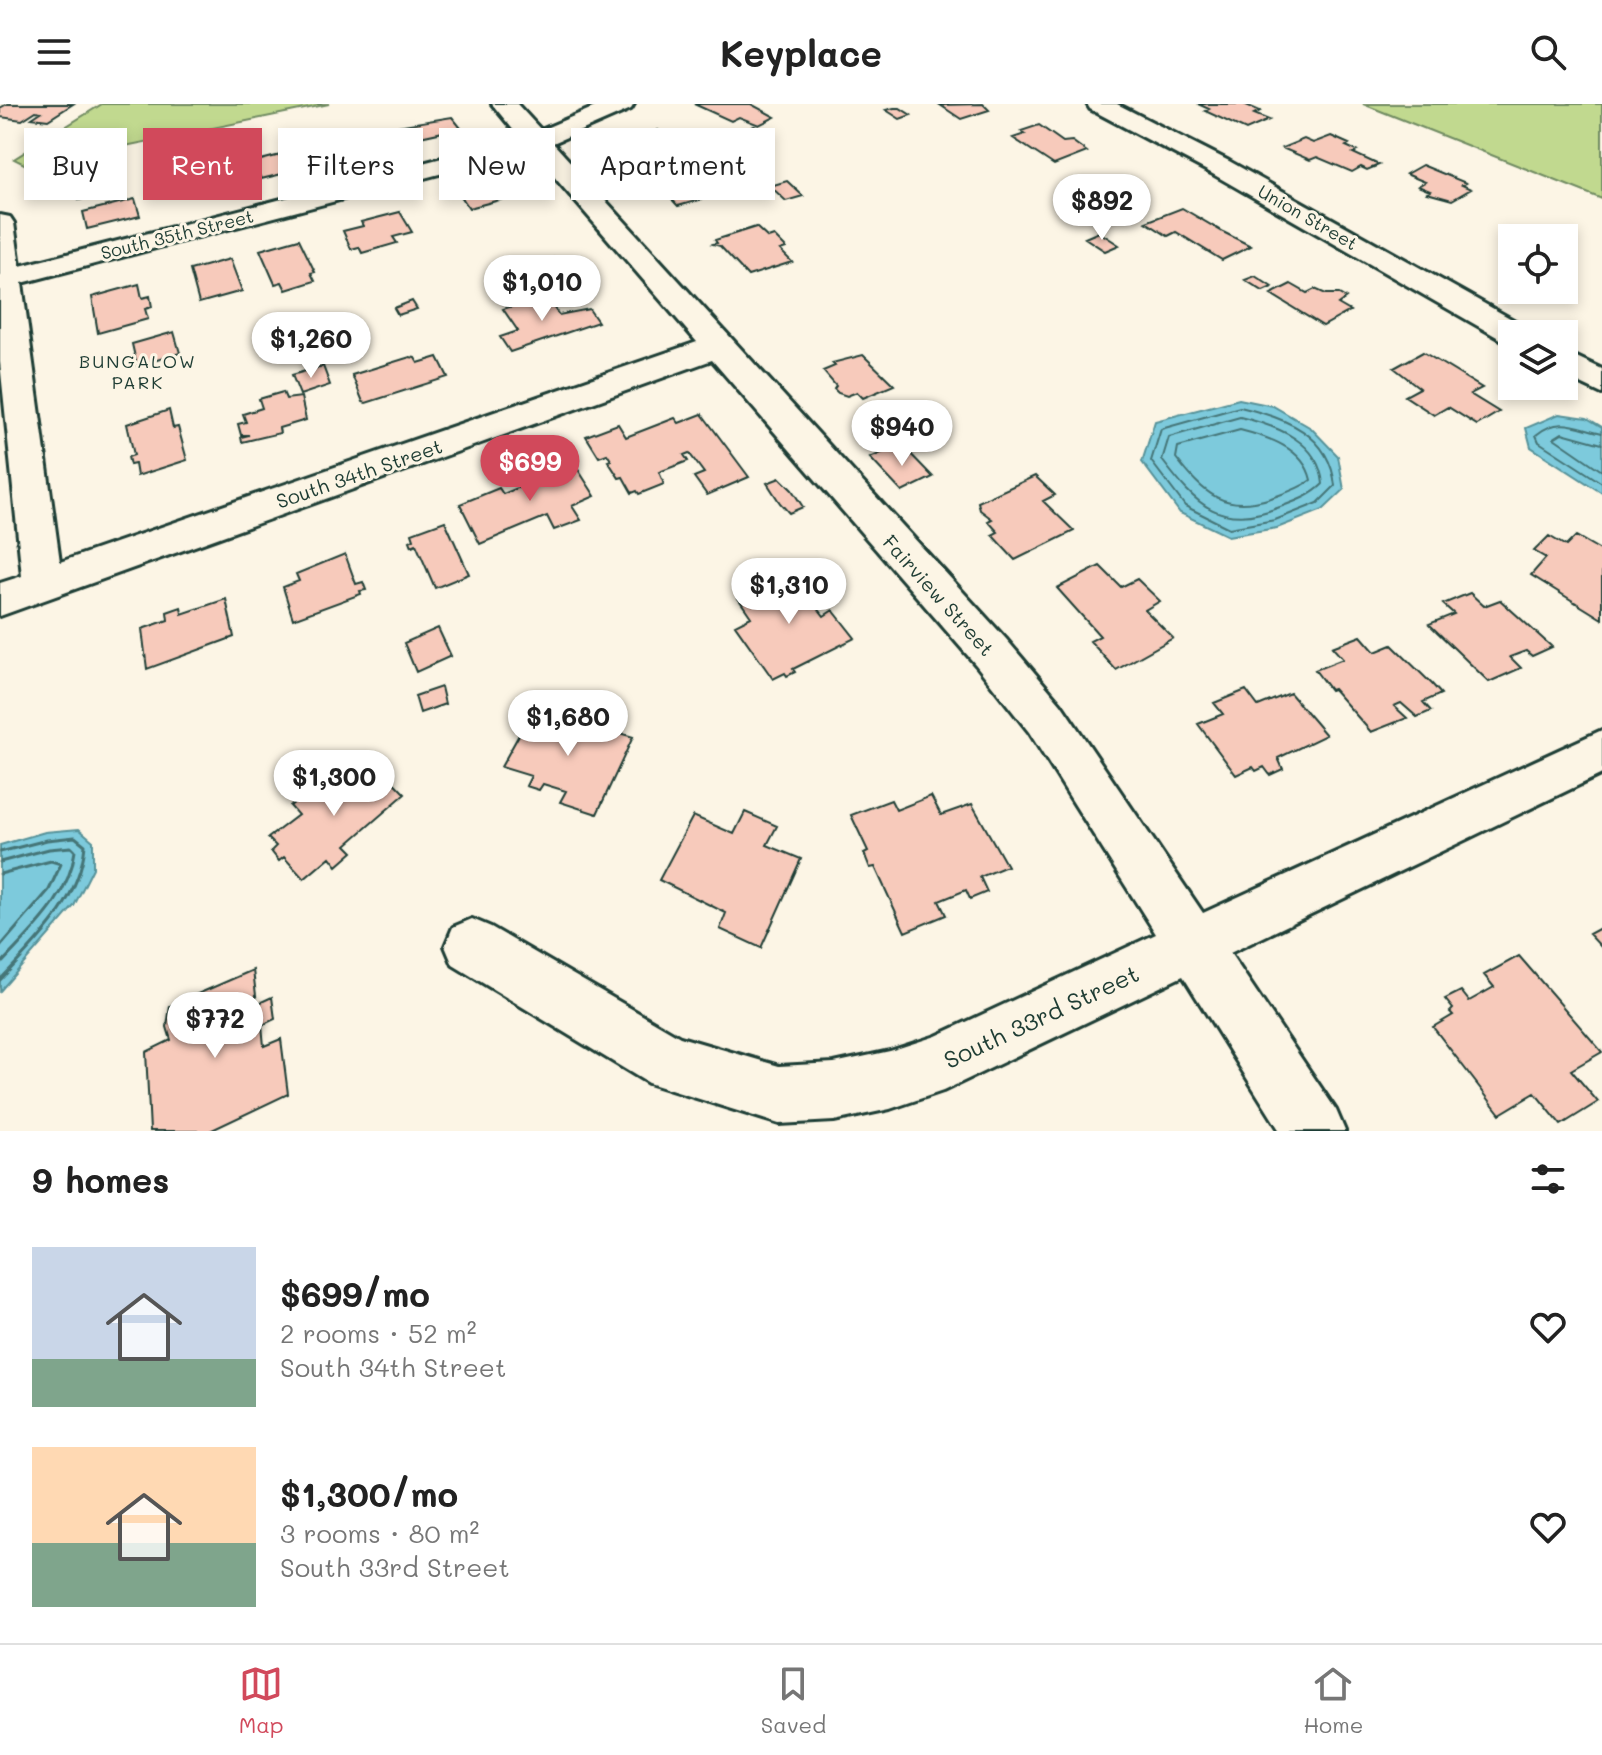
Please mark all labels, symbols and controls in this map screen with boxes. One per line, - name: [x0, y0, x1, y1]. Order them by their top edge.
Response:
- text: Keyplace: [720, 29, 882, 76]
- icon: menu: [32, 30, 76, 74]
- icon: search: [1526, 30, 1570, 74]
- chip: Buy: [24, 128, 127, 200]
- chip: Rent: [143, 128, 262, 200]
- chip: Filters: [278, 128, 423, 200]
- chip: New: [439, 128, 555, 200]
- chip: Apartment: [571, 128, 775, 200]
- pin: $892: [1055, 174, 1149, 242]
- street label: Union Street: [1254, 179, 1362, 255]
- text: $892: [1071, 183, 1133, 217]
- street label: South 35th Street: [98, 203, 256, 265]
- map controls: [1498, 224, 1578, 400]
- button: locate: [1498, 224, 1578, 304]
- pin: $1,010: [477, 255, 607, 323]
- text: $1,010: [502, 264, 582, 298]
- pin: $1,260: [246, 312, 376, 380]
- button: layers: [1498, 320, 1578, 400]
- text: $1,260: [270, 321, 352, 355]
- district label: BUNGALOW PARK: [79, 349, 197, 394]
- pin: $940: [855, 400, 949, 468]
- text: $940: [870, 409, 934, 443]
- street label: South 34th Street: [272, 432, 446, 514]
- pin: $699: [483, 435, 577, 503]
- text: $699: [498, 444, 562, 478]
- street label: Fairview Street: [878, 529, 1000, 661]
- pin: $1,310: [724, 558, 854, 626]
- text: $1,310: [749, 567, 829, 601]
- pin: $1,680: [503, 690, 633, 758]
- text: $1,680: [526, 699, 610, 733]
- pin: $1,300: [269, 750, 399, 818]
- text: $1,300: [292, 759, 376, 793]
- street label: South 33rd Street: [938, 957, 1144, 1075]
- pin: $772: [168, 992, 262, 1060]
- text: $772: [185, 1001, 245, 1035]
- text: 9 homes: [32, 1157, 169, 1202]
- icon: filters: [1526, 1157, 1570, 1201]
- text: $699/mo: [280, 1271, 430, 1316]
- icon: home: [96, 1279, 192, 1375]
- icon: heart: [1526, 1305, 1570, 1349]
- text: 2 rooms · 52 m²: [280, 1316, 477, 1350]
- text: South 34th Street: [280, 1350, 506, 1384]
- text: $1,300/mo: [280, 1471, 458, 1516]
- icon: home: [96, 1479, 192, 1575]
- icon: heart: [1526, 1505, 1570, 1549]
- text: 3 rooms · 80 m²: [280, 1516, 479, 1550]
- text: South 33rd Street: [280, 1550, 510, 1584]
- tab: Map: [239, 1662, 283, 1739]
- tab: Saved: [761, 1662, 826, 1739]
- tab: Home: [1303, 1662, 1363, 1739]

